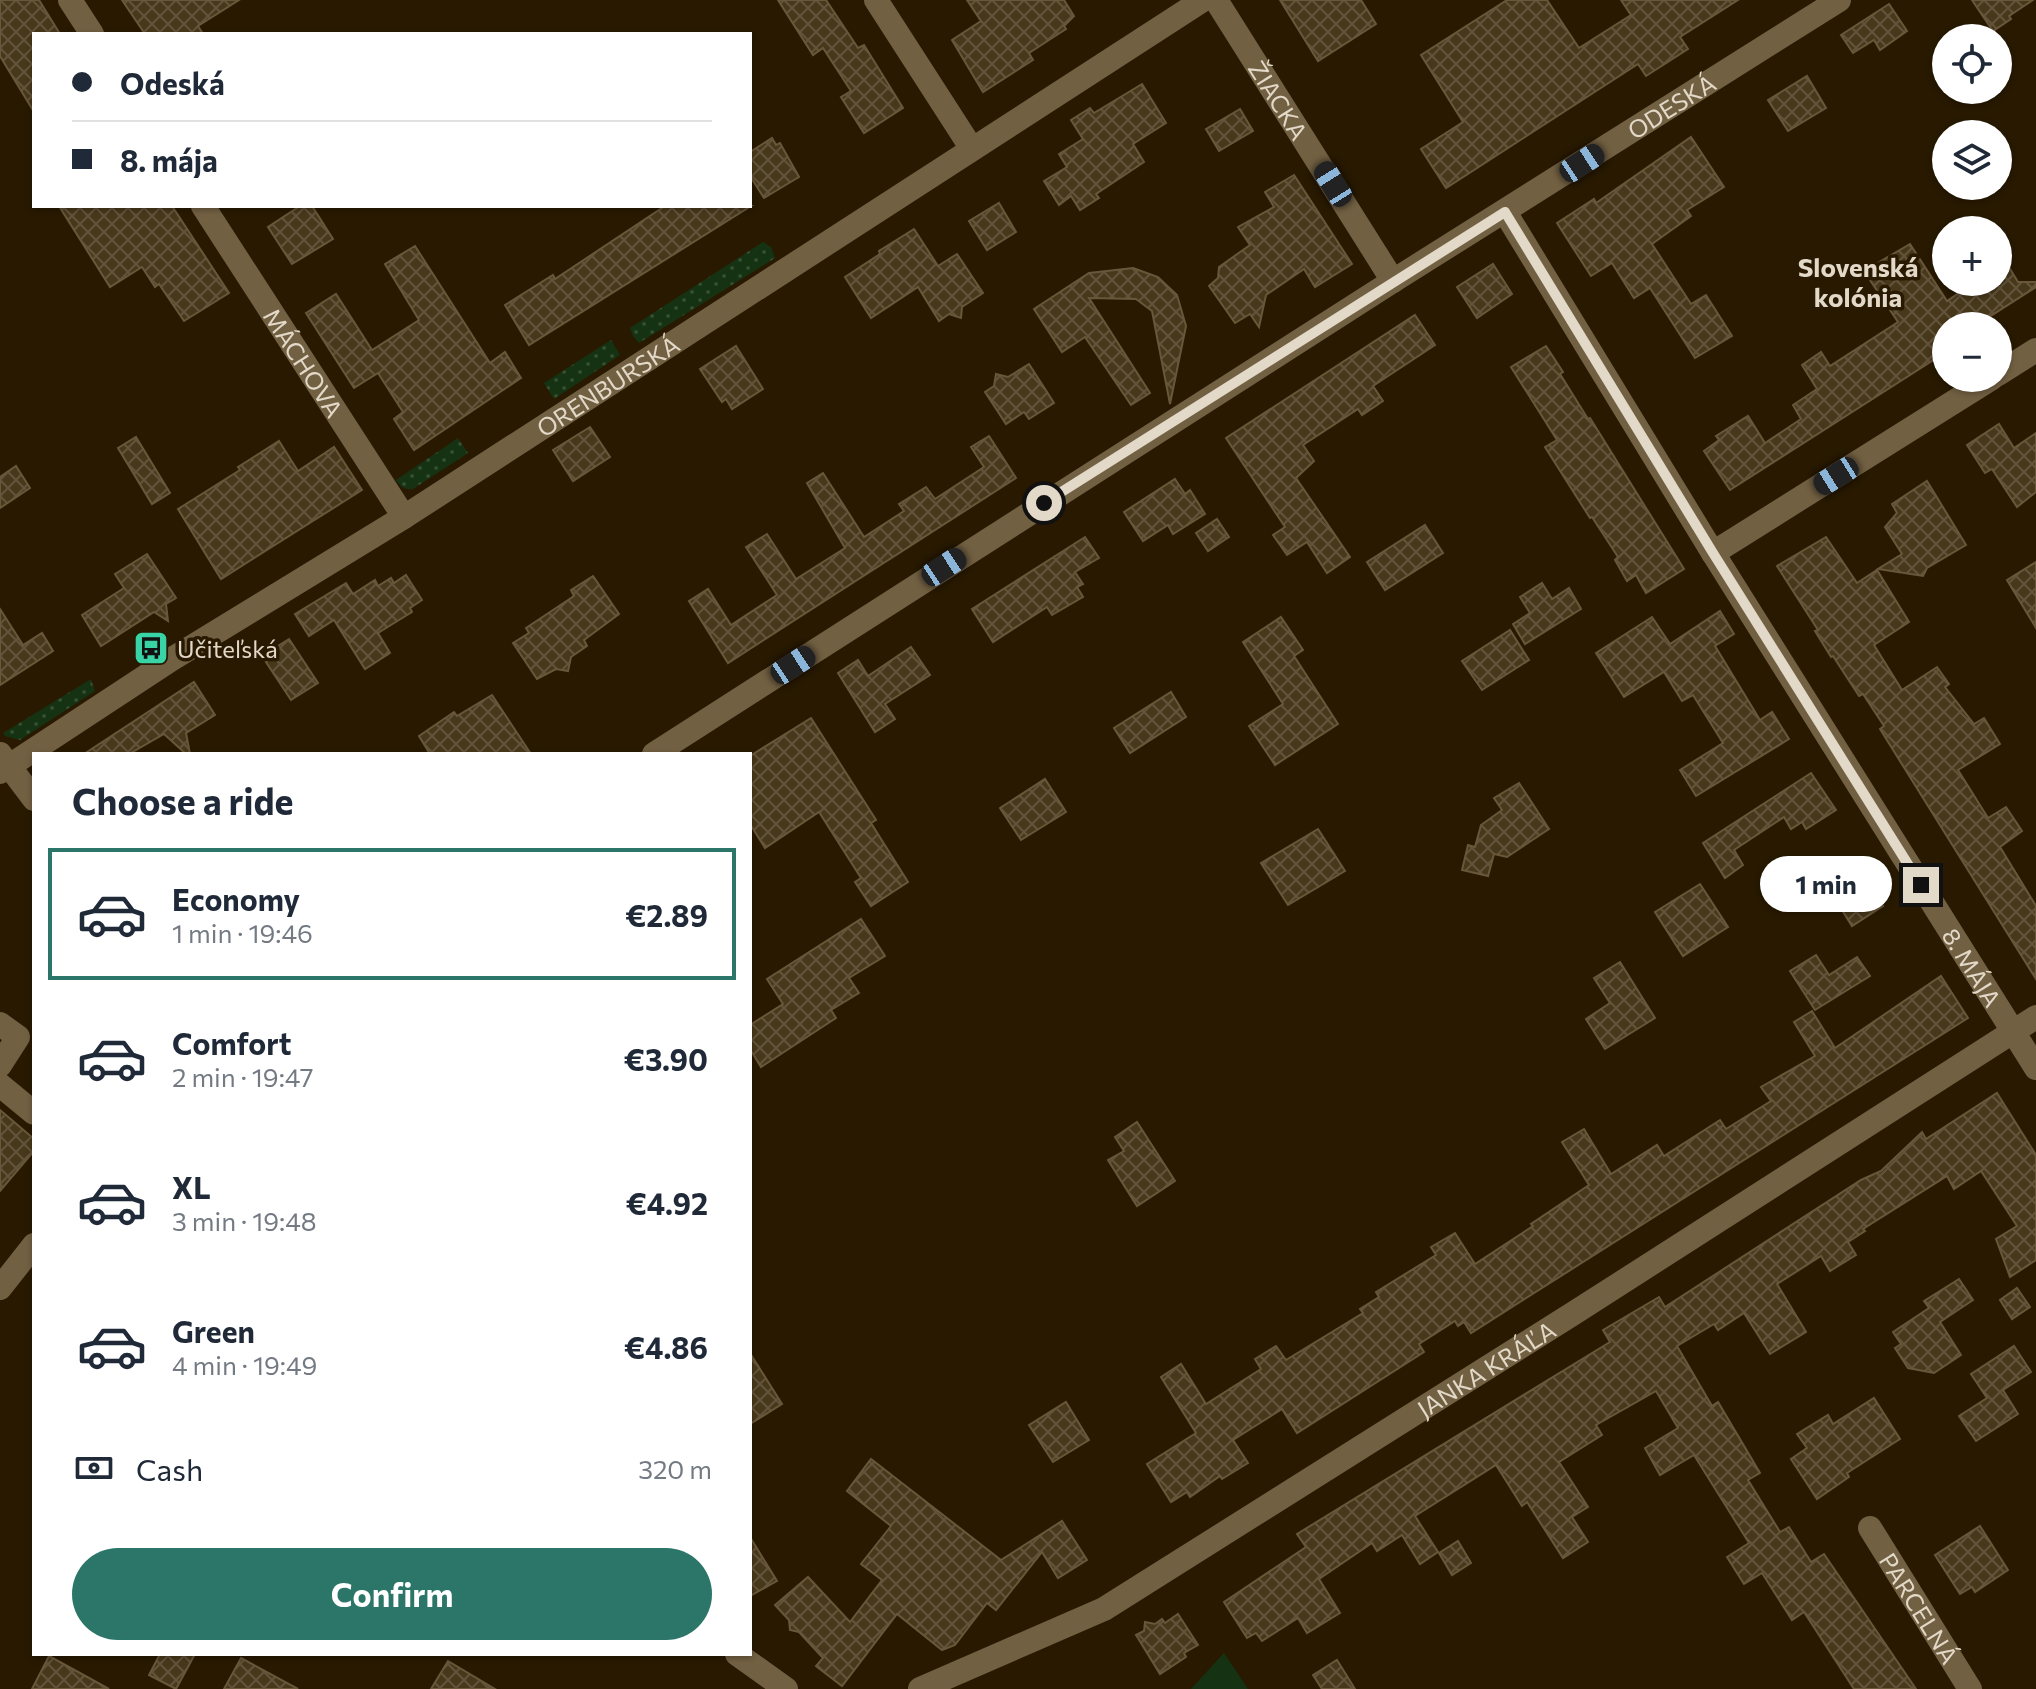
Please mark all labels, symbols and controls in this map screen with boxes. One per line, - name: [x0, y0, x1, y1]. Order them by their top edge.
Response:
- map controls: [1932, 24, 2012, 392]
- button: locate: [1932, 24, 2012, 104]
- street label: ŽIACKA: [1243, 55, 1315, 145]
- text: Odeská: [120, 64, 225, 101]
- street label: ODESKÁ: [1622, 67, 1720, 144]
- button: layers: [1932, 120, 2012, 200]
- car: [1555, 140, 1609, 186]
- text: 8. mája: [120, 141, 218, 178]
- car: [1310, 157, 1356, 211]
- button: +: [1932, 216, 2012, 296]
- district label: Slovenská kolónia: [1798, 251, 1918, 312]
- street label: MÁCHOVA: [258, 302, 350, 422]
- button: −: [1932, 312, 2012, 392]
- street label: ORENBURSKÁ: [531, 329, 684, 442]
- car: [1809, 453, 1863, 499]
- route start: [1026, 485, 1062, 521]
- car: [917, 544, 971, 590]
- bus stop icon: Učiteľská: [132, 629, 170, 667]
- place label: Učiteľská: [177, 634, 278, 663]
- car: [766, 642, 820, 688]
- text: Choose a ride: [72, 778, 293, 822]
- callout: 1 min: [1761, 857, 1893, 913]
- route end: [1903, 867, 1939, 903]
- text: 1 min: [1795, 868, 1857, 899]
- icon: car: [76, 878, 148, 950]
- text: Economy: [172, 880, 300, 917]
- text: €2.89: [625, 896, 708, 933]
- text: 1 min · 19:46: [172, 917, 313, 948]
- street label: 8. MÁJA: [1937, 922, 2008, 1012]
- icon: car: [76, 1022, 148, 1094]
- text: Comfort: [172, 1024, 291, 1061]
- text: €3.90: [624, 1040, 708, 1077]
- text: 2 min · 19:47: [172, 1061, 314, 1092]
- icon: car: [76, 1166, 148, 1238]
- text: XL: [172, 1168, 211, 1205]
- text: €4.92: [626, 1184, 708, 1221]
- text: 3 min · 19:48: [172, 1205, 317, 1236]
- icon: car: [76, 1310, 148, 1382]
- text: Green: [172, 1312, 255, 1349]
- street label: JANKA KRÁĽA: [1411, 1314, 1561, 1423]
- text: €4.86: [624, 1328, 708, 1365]
- text: 4 min · 19:49: [172, 1349, 317, 1380]
- icon: cash: [72, 1446, 116, 1490]
- text: Cash: [136, 1450, 203, 1487]
- text: 320 m: [638, 1453, 712, 1484]
- street label: PARCELNÁ: [1874, 1547, 1965, 1669]
- button: Confirm: [72, 1548, 712, 1640]

